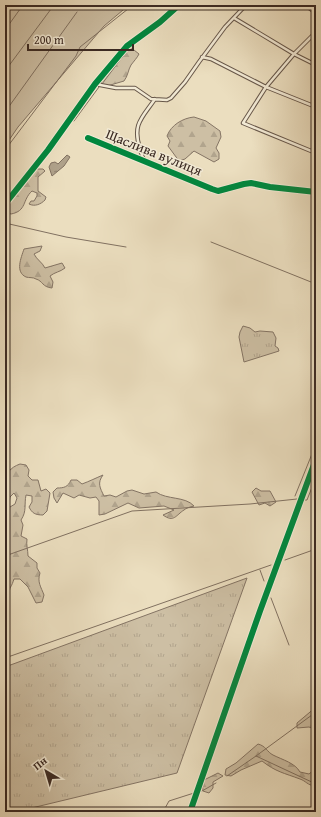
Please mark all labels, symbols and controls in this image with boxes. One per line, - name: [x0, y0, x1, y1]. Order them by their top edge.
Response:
- scale bar: [28, 26, 133, 52]
- text: 200 m: [34, 31, 64, 48]
- street label: Щаслива вулиця: [103, 124, 205, 180]
- north arrow: [26, 751, 66, 791]
- text: Пн: [29, 752, 51, 774]

